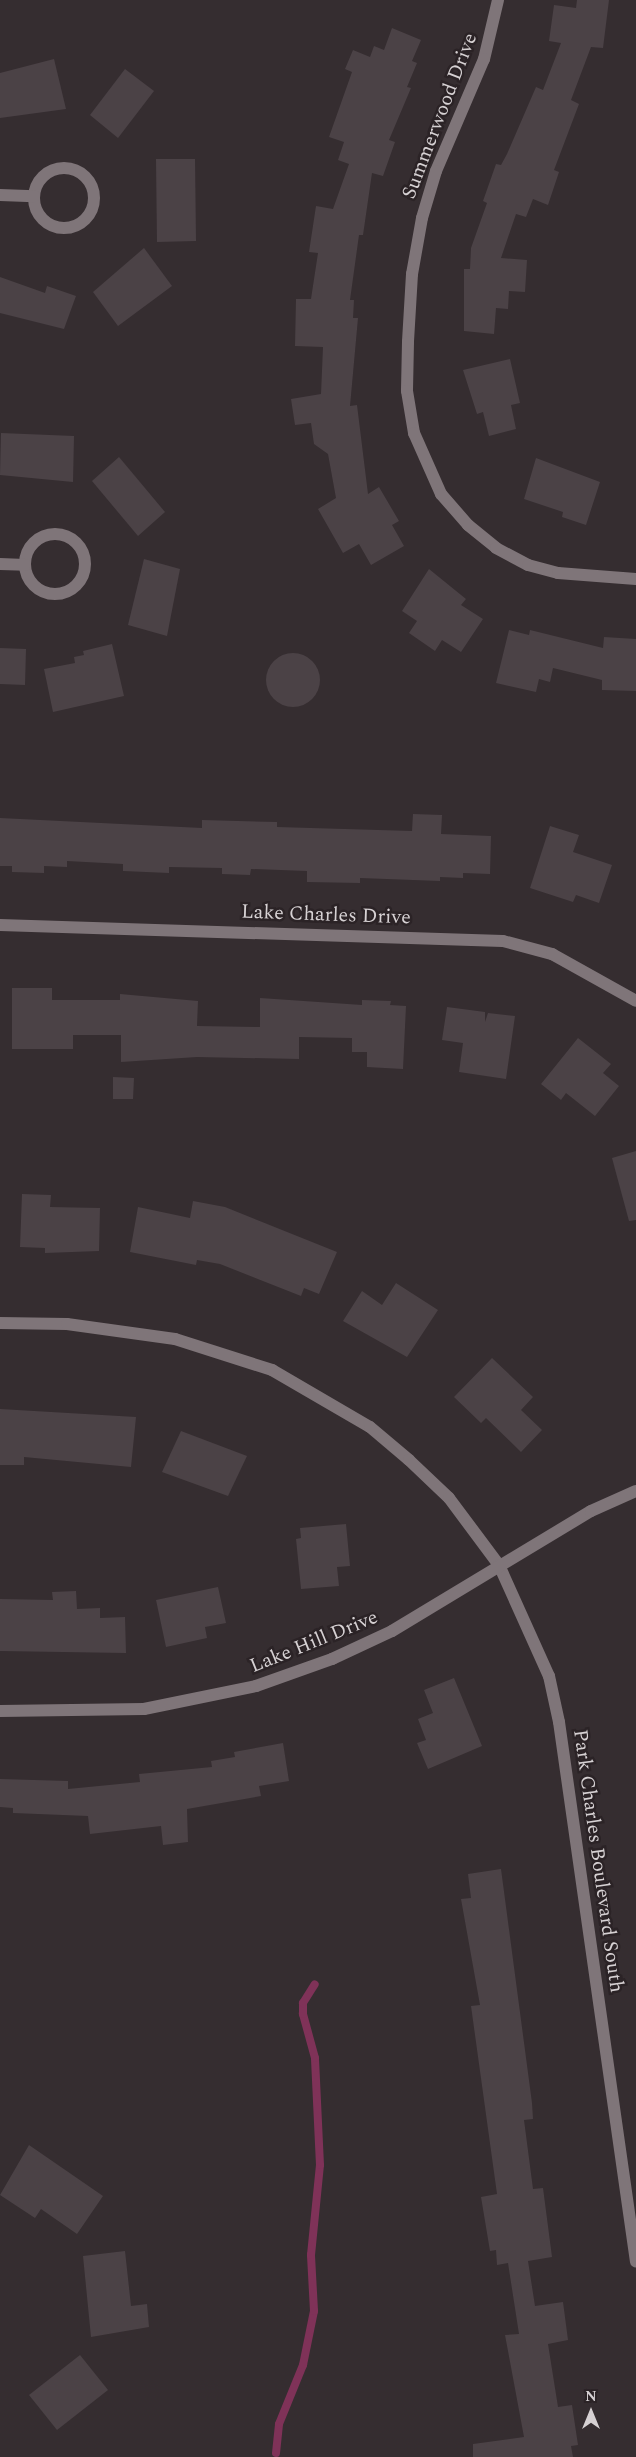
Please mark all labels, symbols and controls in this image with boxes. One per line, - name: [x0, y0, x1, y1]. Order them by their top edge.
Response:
- street label: Summerwood Drive: [397, 30, 483, 202]
- street label: Lake Charles Drive: [241, 900, 411, 930]
- street label: Lake Hill Drive: [246, 1605, 382, 1679]
- street label: Park Charles Boulevard South: [568, 1728, 628, 1994]
- text: N: [585, 2386, 597, 2407]
- north arrow: [566, 2387, 616, 2437]

